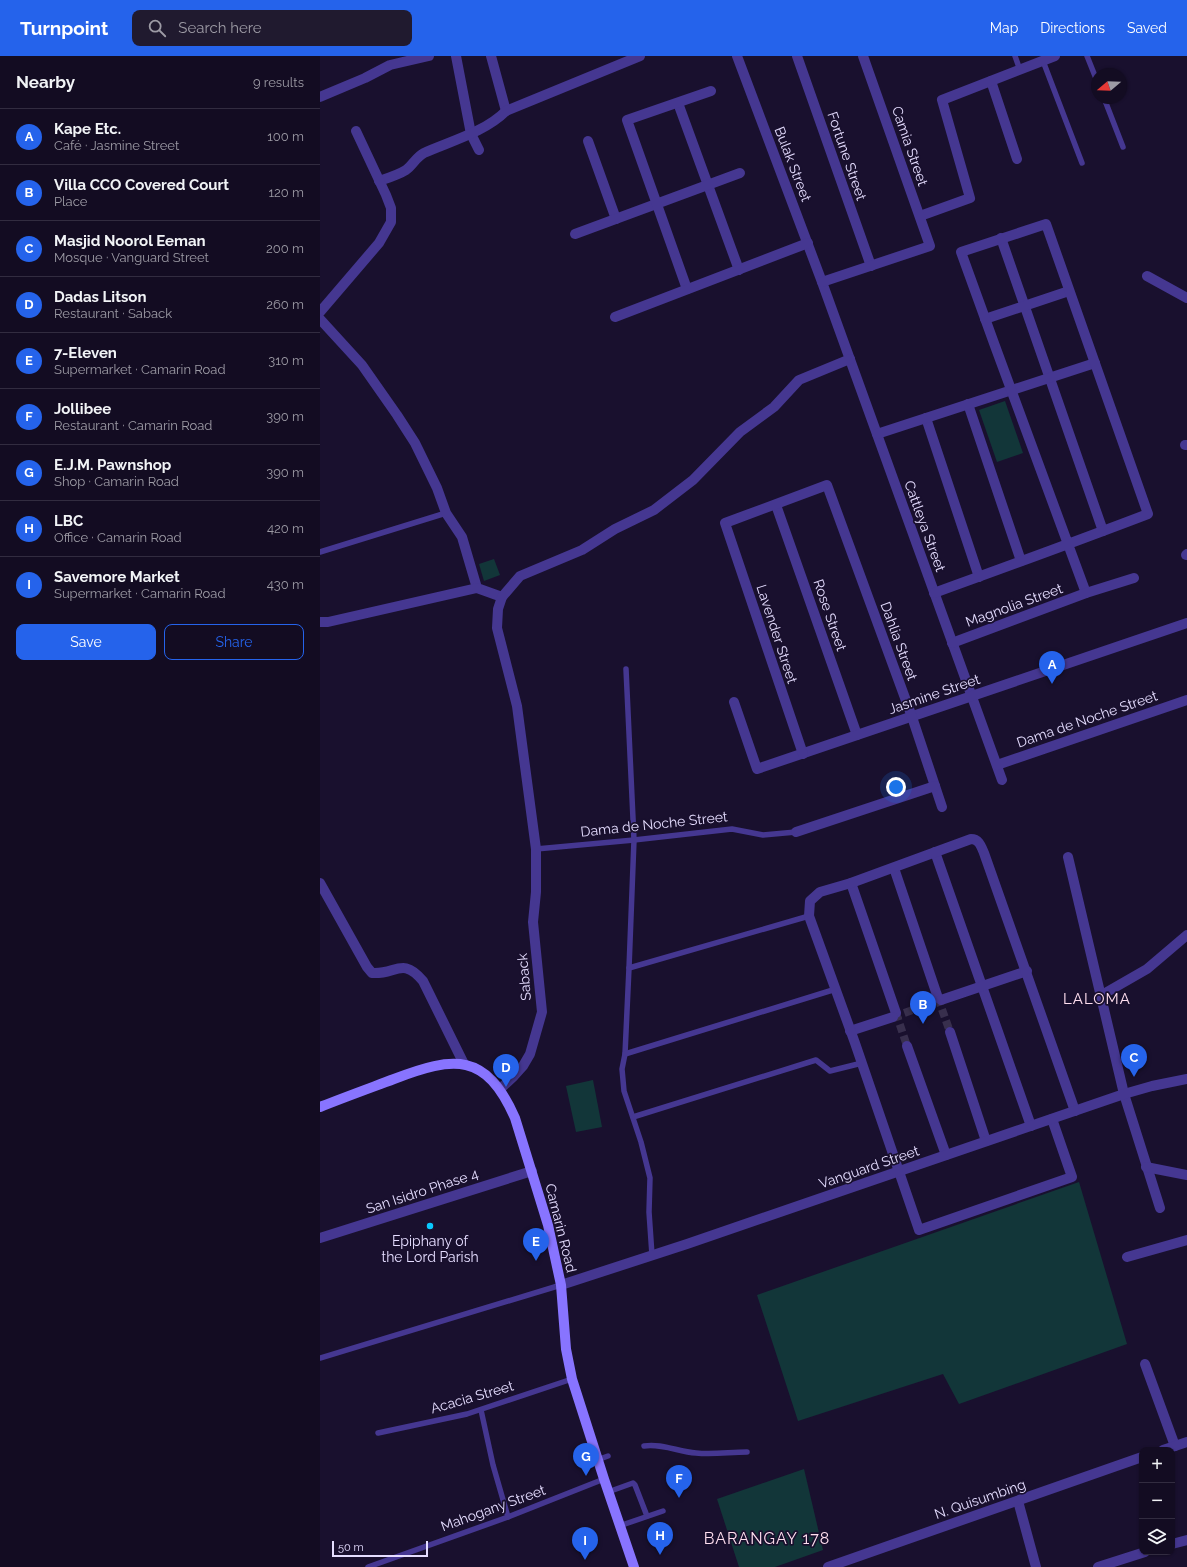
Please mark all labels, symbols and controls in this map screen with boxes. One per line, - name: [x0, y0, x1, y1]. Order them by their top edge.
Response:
- search box: [132, 10, 412, 46]
- text: Turnpoint: [20, 17, 108, 39]
- icon: search: [146, 17, 168, 39]
- text: Search here: [178, 19, 262, 37]
- text: Map: [990, 20, 1018, 36]
- text: Directions: [1040, 20, 1105, 36]
- text: Saved: [1127, 20, 1167, 36]
- north arrow: [1091, 68, 1127, 104]
- text: Nearby: [16, 72, 75, 92]
- text: 9 results: [253, 75, 304, 90]
- street label: Camia Street: [889, 104, 931, 188]
- street label: Fortune Street: [824, 110, 870, 203]
- text: Kape Etc.: [54, 120, 121, 138]
- street label: Bulak Street: [771, 124, 815, 204]
- text: A: [25, 129, 33, 144]
- text: 100 m: [267, 129, 304, 144]
- text: Café · Jasmine Street: [54, 138, 179, 153]
- text: Villa CCO Covered Court: [54, 176, 229, 194]
- text: B: [25, 185, 33, 200]
- text: 120 m: [268, 185, 304, 200]
- text: Place: [54, 194, 87, 209]
- text: Masjid Noorol Eeman: [54, 232, 206, 250]
- text: C: [25, 241, 33, 256]
- text: 200 m: [266, 241, 304, 256]
- text: Mosque · Vanguard Street: [54, 250, 209, 265]
- text: Dadas Litson: [54, 288, 146, 306]
- text: D: [24, 297, 34, 312]
- text: 260 m: [266, 297, 304, 312]
- text: Restaurant · Saback: [54, 306, 172, 321]
- text: 7-Eleven: [54, 344, 117, 362]
- text: E: [25, 353, 33, 368]
- text: 310 m: [268, 353, 304, 368]
- text: Supermarket · Camarin Road: [54, 362, 225, 377]
- text: Jollibee: [54, 400, 111, 418]
- text: F: [25, 409, 33, 424]
- text: 390 m: [266, 409, 304, 424]
- text: Restaurant · Camarin Road: [54, 418, 212, 433]
- text: E.J.M. Pawnshop: [54, 456, 171, 474]
- text: G: [24, 465, 34, 480]
- text: 390 m: [266, 465, 304, 480]
- text: Shop · Camarin Road: [54, 474, 179, 489]
- street label: Cattleya Street: [901, 478, 949, 574]
- text: LBC: [54, 512, 83, 530]
- text: H: [24, 521, 34, 536]
- text: 420 m: [267, 521, 304, 536]
- text: Office · Camarin Road: [54, 530, 182, 545]
- text: Savemore Market: [54, 568, 180, 586]
- text: I: [27, 577, 31, 592]
- text: 430 m: [267, 577, 304, 592]
- street label: Rose Street: [810, 577, 850, 653]
- street label: Magnolia Street: [963, 580, 1065, 630]
- street label: Lavender Street: [753, 583, 801, 686]
- text: Supermarket · Camarin Road: [54, 586, 225, 601]
- street label: Dahlia Street: [877, 599, 921, 683]
- button: Save: [16, 624, 156, 660]
- button: Share: [164, 624, 304, 660]
- pin: A: [1039, 651, 1065, 684]
- street label: Jasmine Street: [886, 671, 982, 717]
- street label: Dama de Noche Street: [1015, 687, 1160, 751]
- your location: [886, 777, 906, 797]
- street label: Dama de Noche Street: [580, 808, 729, 840]
- street label: Saback: [514, 952, 534, 1001]
- district label: LALOMA: [1063, 990, 1131, 1008]
- pin: B: [910, 991, 936, 1024]
- pin: C: [1121, 1044, 1147, 1077]
- pin: D: [493, 1054, 519, 1087]
- street label: Vanguard Street: [817, 1142, 922, 1192]
- street label: San Isidro Phase 4: [364, 1165, 480, 1217]
- street label: Camarin Road: [542, 1182, 580, 1274]
- marker: Epiphany of the Lord Parish: [425, 1221, 435, 1231]
- pin: E: [523, 1228, 549, 1261]
- place label: Epiphany of the Lord Parish: [381, 1233, 479, 1265]
- street label: Acacia Street: [429, 1377, 516, 1416]
- pin: G: [573, 1443, 599, 1476]
- map controls: [1139, 1447, 1175, 1555]
- button: +: [1139, 1447, 1175, 1483]
- pin: F: [666, 1465, 692, 1498]
- street label: N. Quisumbing: [932, 1476, 1028, 1522]
- street label: Mahogany Street: [438, 1482, 548, 1534]
- button: −: [1139, 1483, 1175, 1519]
- button: layers: [1139, 1519, 1175, 1555]
- pin: H: [647, 1522, 673, 1555]
- pin: I: [572, 1527, 598, 1560]
- district label: BARANGAY 178: [704, 1529, 830, 1548]
- scale bar: [332, 1539, 428, 1558]
- text: 50 m: [338, 1541, 364, 1554]

